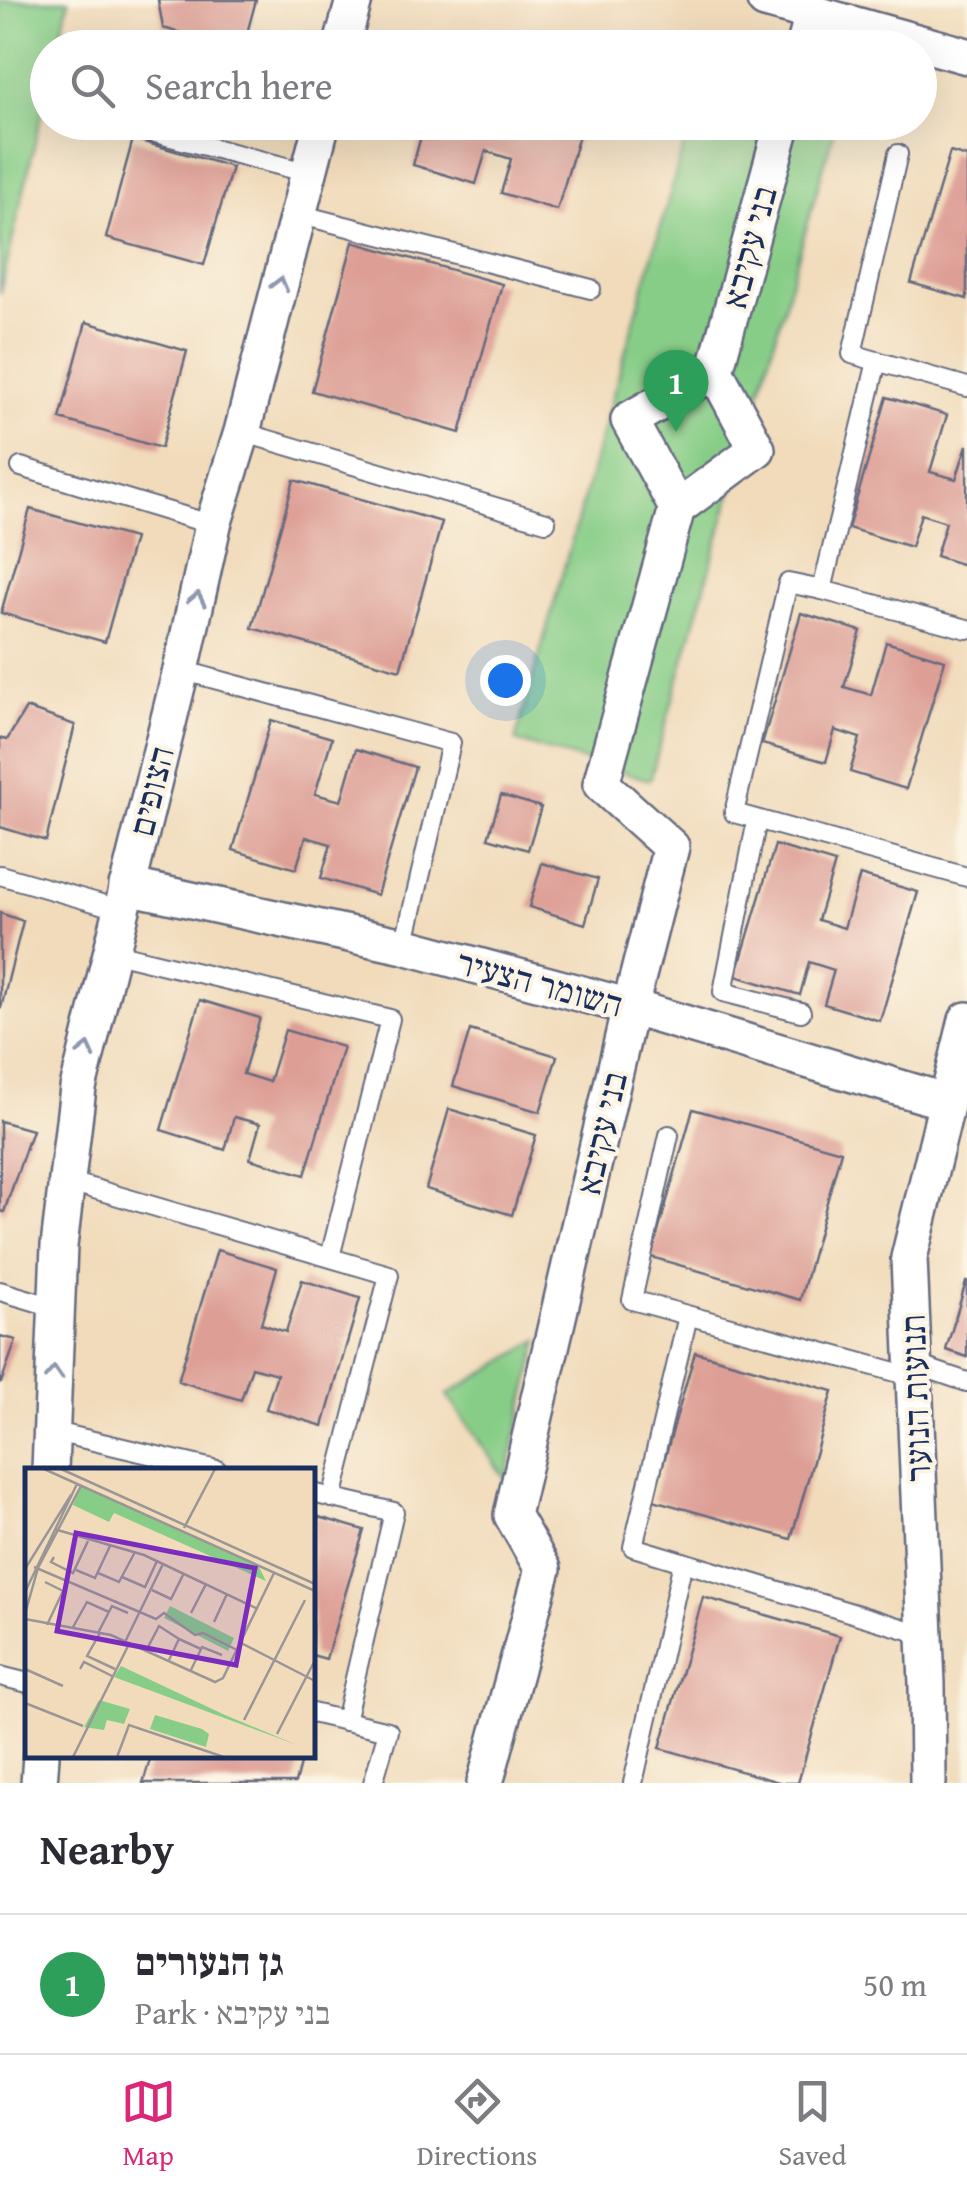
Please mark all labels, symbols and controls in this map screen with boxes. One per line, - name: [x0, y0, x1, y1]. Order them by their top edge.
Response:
- search box: [30, 30, 937, 140]
- text: Search here: [145, 57, 333, 113]
- icon: search: [65, 58, 120, 113]
- street label: בני עקיבא: [708, 180, 790, 314]
- one-way arrow: [268, 276, 289, 294]
- pin: 1: [644, 350, 708, 432]
- one-way arrow: [185, 591, 206, 608]
- your location: [480, 655, 531, 706]
- street label: הצופים: [115, 741, 187, 841]
- street label: השומר הצעיר: [451, 936, 629, 1030]
- one-way arrow: [75, 1042, 96, 1059]
- street label: בני עקיבא: [562, 1067, 640, 1199]
- street label: תנועות הנוער: [887, 1313, 943, 1483]
- one-way arrow: [43, 1365, 64, 1381]
- inset map: [25, 1468, 315, 1758]
- text: Nearby: [40, 1818, 174, 1879]
- text: גן הנעורים: [135, 1933, 284, 1989]
- text: 1: [64, 1961, 81, 2008]
- text: 50 m: [863, 1961, 927, 2008]
- text: Park · בני עקיבא: [135, 1989, 330, 2036]
- tab: Map: [121, 2074, 176, 2175]
- tab: Directions: [417, 2074, 537, 2175]
- tab: Saved: [779, 2074, 846, 2175]

